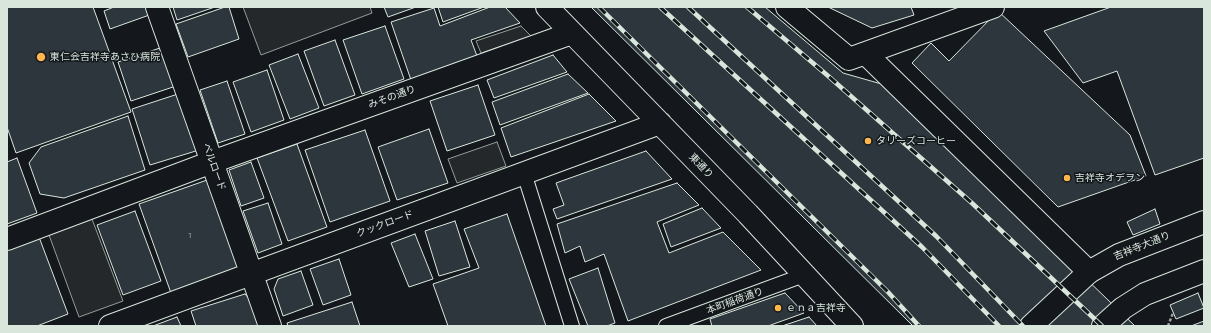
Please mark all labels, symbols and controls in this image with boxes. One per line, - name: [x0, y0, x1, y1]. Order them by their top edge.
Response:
- marker: 東仁会吉祥寺あさひ病院: [35, 51, 47, 63]
- place label: 東仁会吉祥寺あさひ病院: [50, 51, 160, 63]
- street label: みその通り: [366, 83, 418, 111]
- place label: タリーズコーヒー: [876, 135, 956, 147]
- marker: タリーズコーヒー: [863, 136, 873, 146]
- street label: ベルロード: [200, 141, 228, 193]
- street label: 東通り: [686, 151, 716, 181]
- place label: 吉祥寺オデヲン: [1075, 172, 1145, 184]
- marker: 吉祥寺オデヲン: [1062, 173, 1072, 183]
- street label: クックロード: [355, 208, 415, 240]
- street label: 吉祥寺大通り: [1112, 229, 1172, 263]
- house number: 1: [189, 231, 191, 241]
- street label: 本町稲荷通り: [705, 285, 765, 317]
- place label: ｅｎａ吉祥寺: [786, 302, 846, 314]
- marker: ｅｎａ吉祥寺: [773, 303, 783, 313]

